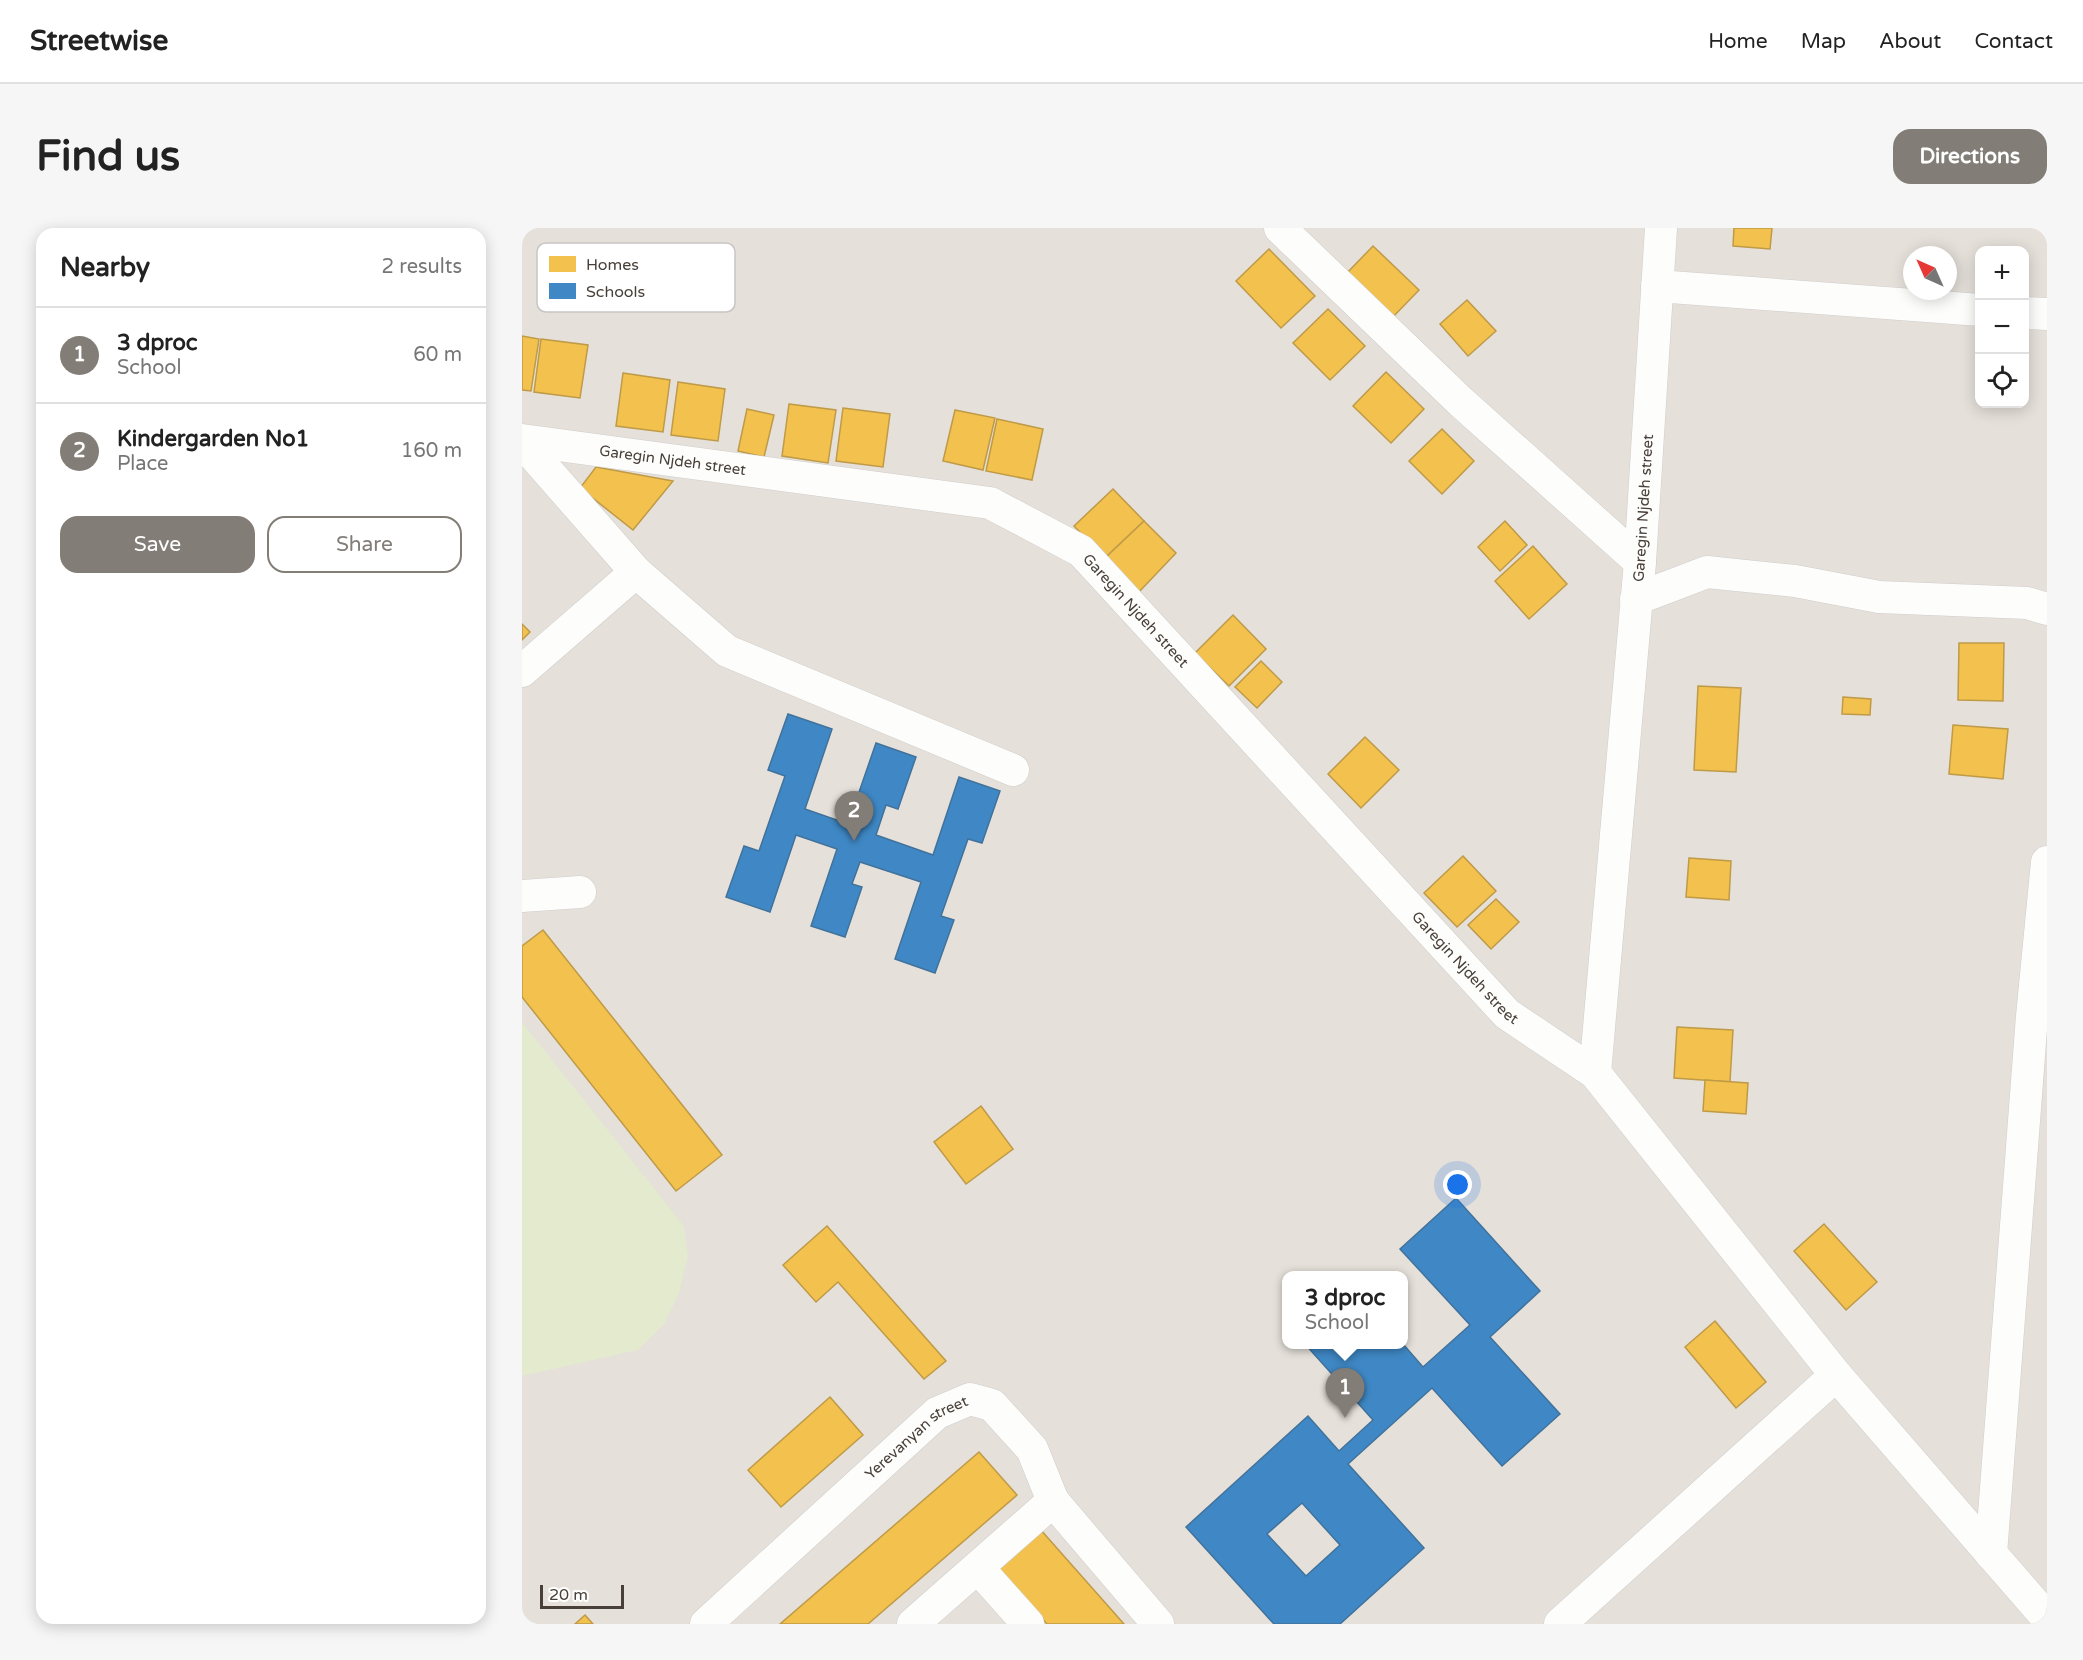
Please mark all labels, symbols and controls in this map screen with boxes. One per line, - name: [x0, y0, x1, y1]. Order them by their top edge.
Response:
- text: Streetwise: [30, 24, 168, 58]
- text: Home: [1708, 29, 1768, 54]
- text: Map: [1801, 29, 1846, 54]
- text: About: [1879, 29, 1941, 54]
- text: Contact: [1974, 29, 2053, 54]
- button: Directions: [1893, 129, 2047, 184]
- text: Find us: [36, 131, 180, 182]
- legend: [537, 243, 735, 312]
- north arrow: [1903, 246, 1957, 300]
- map controls: [1975, 246, 2029, 408]
- button: +: [1975, 246, 2029, 300]
- text: Nearby: [60, 252, 150, 283]
- text: 2 results: [382, 255, 462, 279]
- text: Homes: [586, 255, 639, 275]
- text: Schools: [586, 282, 645, 302]
- button: −: [1975, 300, 2029, 354]
- text: 3 dproc: [117, 330, 198, 356]
- text: 1: [73, 343, 86, 367]
- text: 60 m: [413, 343, 462, 367]
- button: locate: [1975, 354, 2029, 408]
- text: School: [117, 356, 181, 380]
- text: Kindergarden No1: [117, 426, 309, 452]
- street label: Garegin Njdeh street: [1629, 433, 1657, 583]
- text: 2: [73, 439, 86, 463]
- text: 160 m: [401, 439, 462, 463]
- street label: Garegin Njdeh street: [598, 441, 747, 479]
- text: Place: [117, 452, 168, 476]
- button: Save: [60, 516, 255, 573]
- button: Share: [267, 516, 462, 573]
- street label: Garegin Njdeh street: [1079, 550, 1193, 671]
- pin: 2: [834, 792, 874, 841]
- street label: Garegin Njdeh street: [1408, 908, 1522, 1028]
- your location: [1443, 1170, 1472, 1199]
- popup: [1282, 1271, 1408, 1349]
- text: 3 dproc: [1305, 1285, 1385, 1311]
- text: School: [1305, 1311, 1369, 1335]
- pin: 1: [1326, 1368, 1364, 1418]
- street label: Yerevanyan street: [861, 1392, 971, 1483]
- scale bar: [540, 1582, 624, 1610]
- text: 20 m: [549, 1585, 588, 1605]

